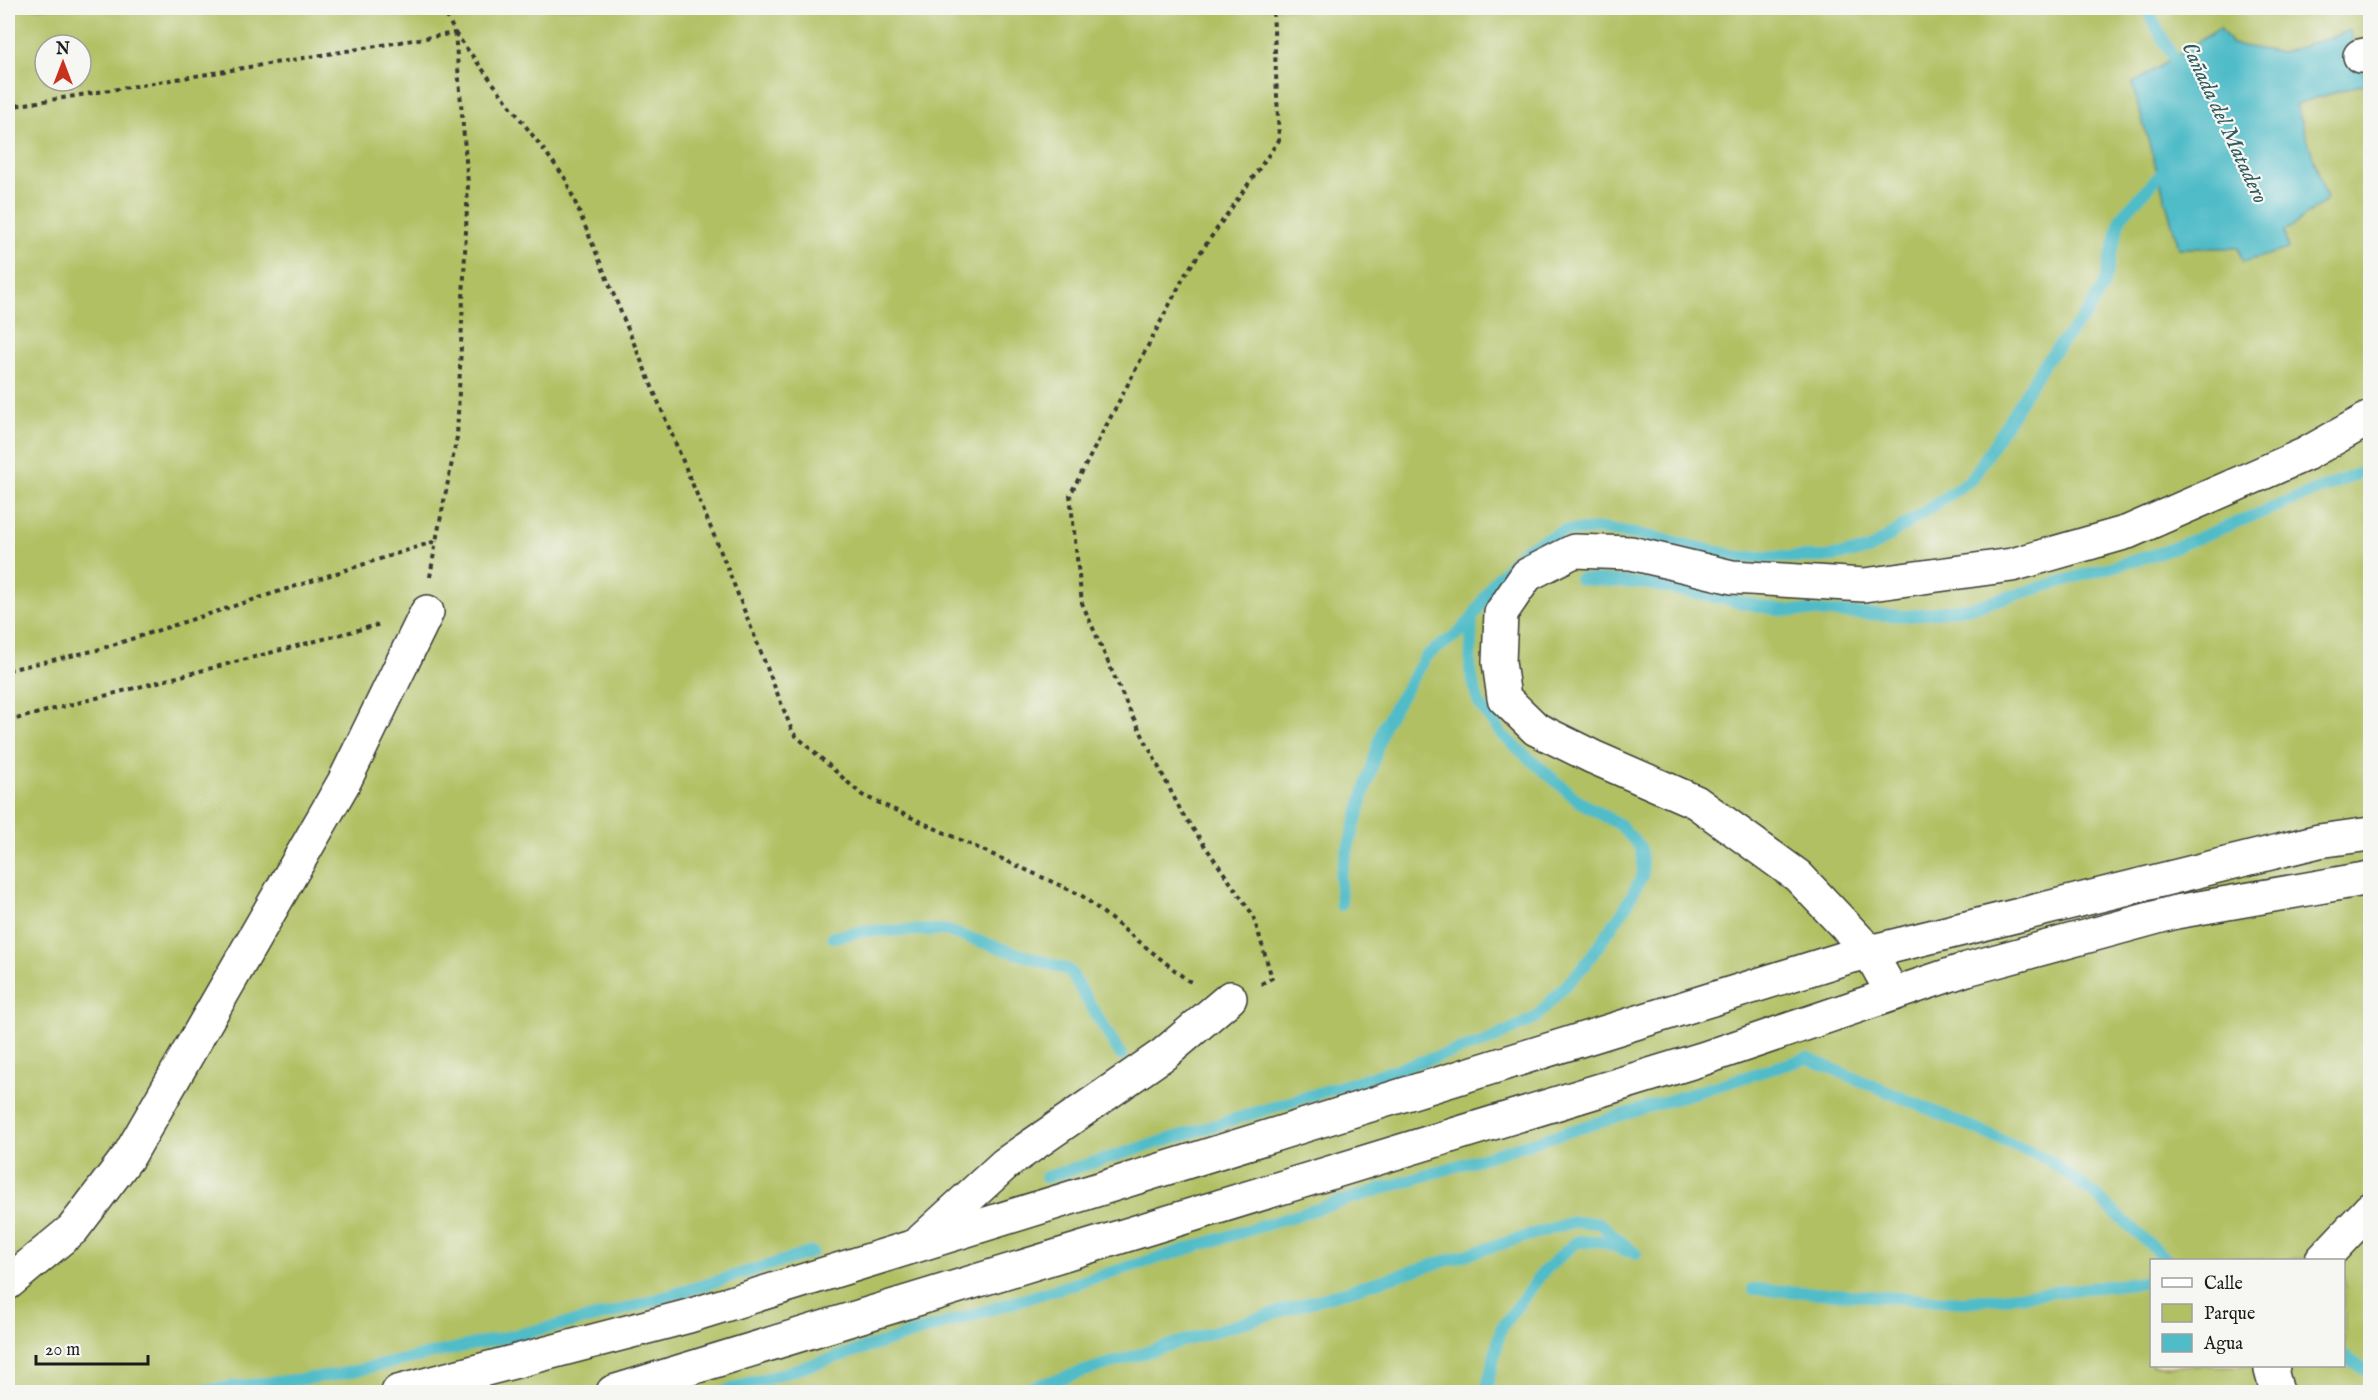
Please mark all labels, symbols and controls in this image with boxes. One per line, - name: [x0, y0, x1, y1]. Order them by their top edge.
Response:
- north arrow: [33, 33, 93, 93]
- water label: Cañada del Matadero: [2175, 38, 2274, 208]
- text: N: [55, 40, 70, 60]
- legend: [2150, 1259, 2345, 1367]
- text: Calle: [2204, 1273, 2243, 1296]
- text: Parque: [2204, 1303, 2255, 1326]
- scale bar: [36, 1328, 148, 1366]
- text: Agua: [2203, 1333, 2243, 1356]
- text: 20 m: [45, 1339, 80, 1362]

